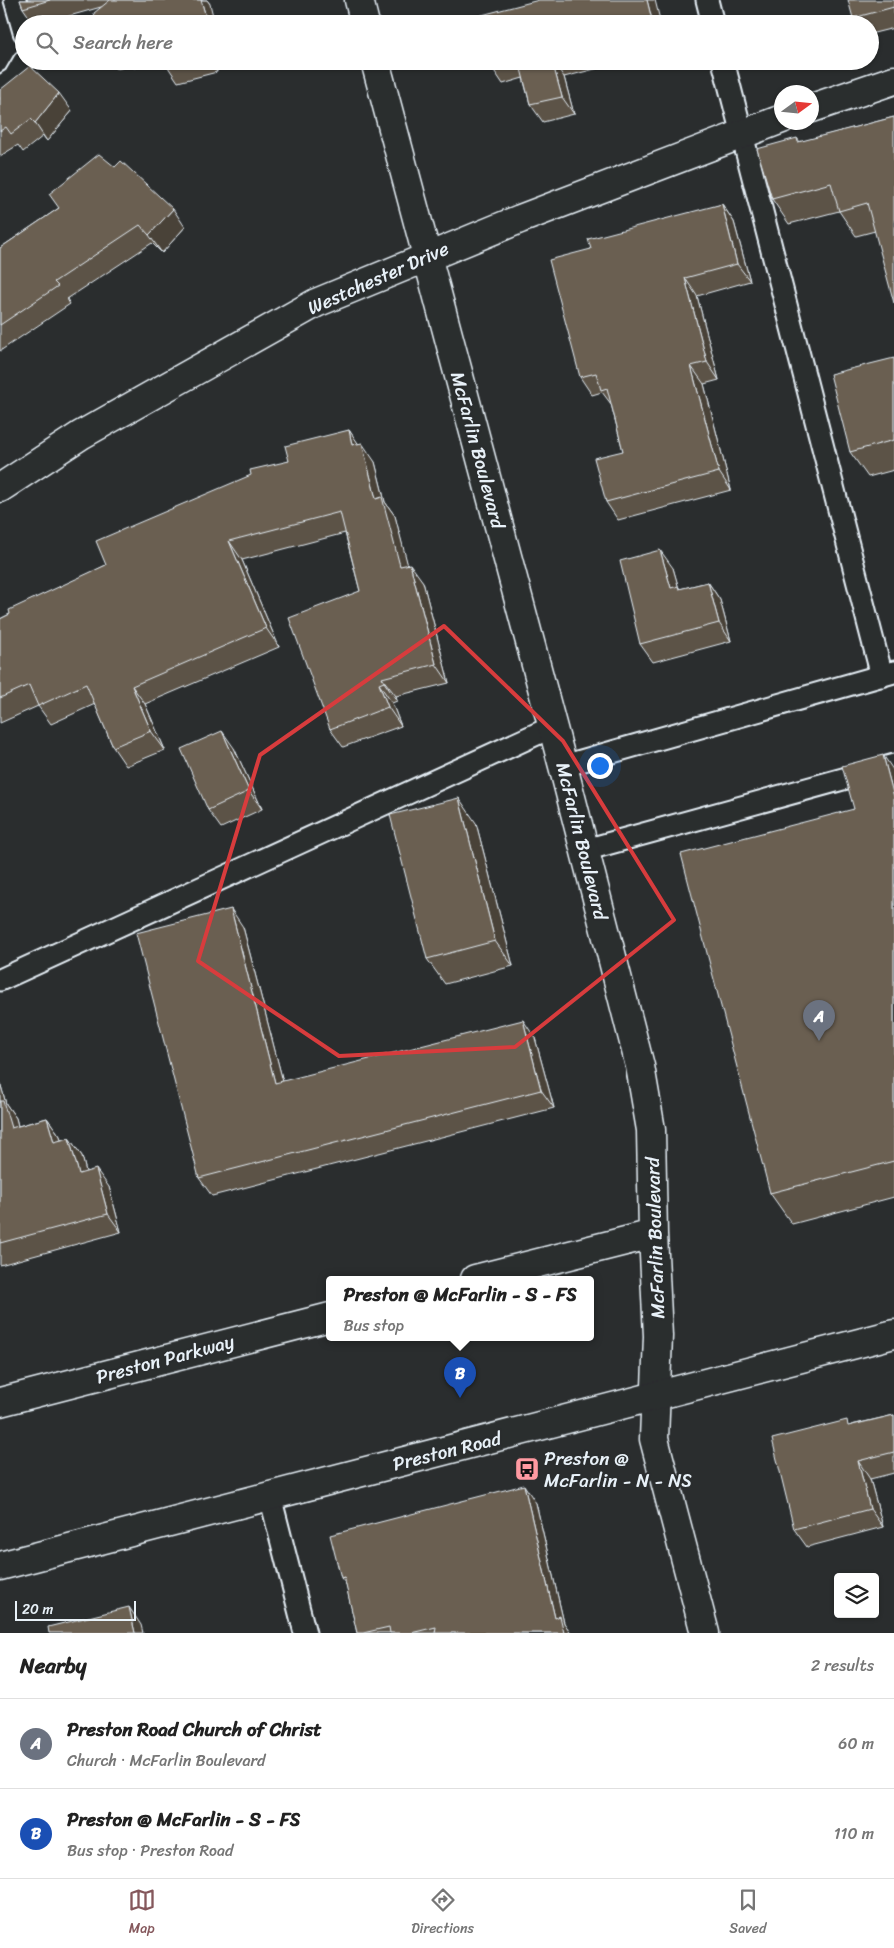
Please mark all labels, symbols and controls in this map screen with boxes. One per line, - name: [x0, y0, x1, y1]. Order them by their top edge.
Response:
- search box: [15, 15, 879, 70]
- text: Search here: [73, 26, 173, 59]
- icon: search: [33, 29, 61, 57]
- north arrow: [774, 85, 819, 130]
- street label: Westchester Drive: [302, 232, 454, 324]
- street label: McFarlin Boulevard: [441, 368, 515, 533]
- your location: [587, 753, 613, 779]
- street label: McFarlin Boulevard: [546, 759, 618, 924]
- pin: A: [803, 1000, 835, 1041]
- street label: McFarlin Boulevard: [636, 1156, 674, 1319]
- popup: [326, 1276, 594, 1341]
- text: Preston @ McFarlin - S - FS: [343, 1278, 577, 1311]
- text: Bus stop: [343, 1311, 404, 1340]
- street label: Preston Parkway: [92, 1325, 238, 1393]
- pin: B: [444, 1357, 476, 1398]
- street label: Preston Road: [389, 1421, 506, 1480]
- place label: Preston @ McFarlin - N - NS: [544, 1442, 692, 1497]
- bus stop icon: Preston @ McFarlin - N - NS: [514, 1456, 540, 1482]
- map controls: [834, 1573, 879, 1618]
- button: layers: [834, 1573, 879, 1618]
- text: 20 m: [22, 1597, 53, 1622]
- scale bar: [15, 1598, 136, 1621]
- text: Nearby: [20, 1647, 86, 1685]
- text: 2 results: [811, 1651, 874, 1680]
- text: Preston Road Church of Christ: [67, 1713, 322, 1746]
- text: A: [31, 1729, 41, 1758]
- text: 60 m: [838, 1729, 874, 1758]
- text: Church · McFarlin Boulevard: [67, 1746, 265, 1775]
- text: Preston @ McFarlin - S - FS: [67, 1803, 300, 1836]
- text: B: [31, 1819, 41, 1848]
- text: 110 m: [834, 1819, 874, 1848]
- text: Bus stop · Preston Road: [67, 1836, 234, 1865]
- tab: Map: [128, 1886, 156, 1941]
- tab: Directions: [411, 1886, 474, 1941]
- tab: Saved: [729, 1886, 766, 1941]

